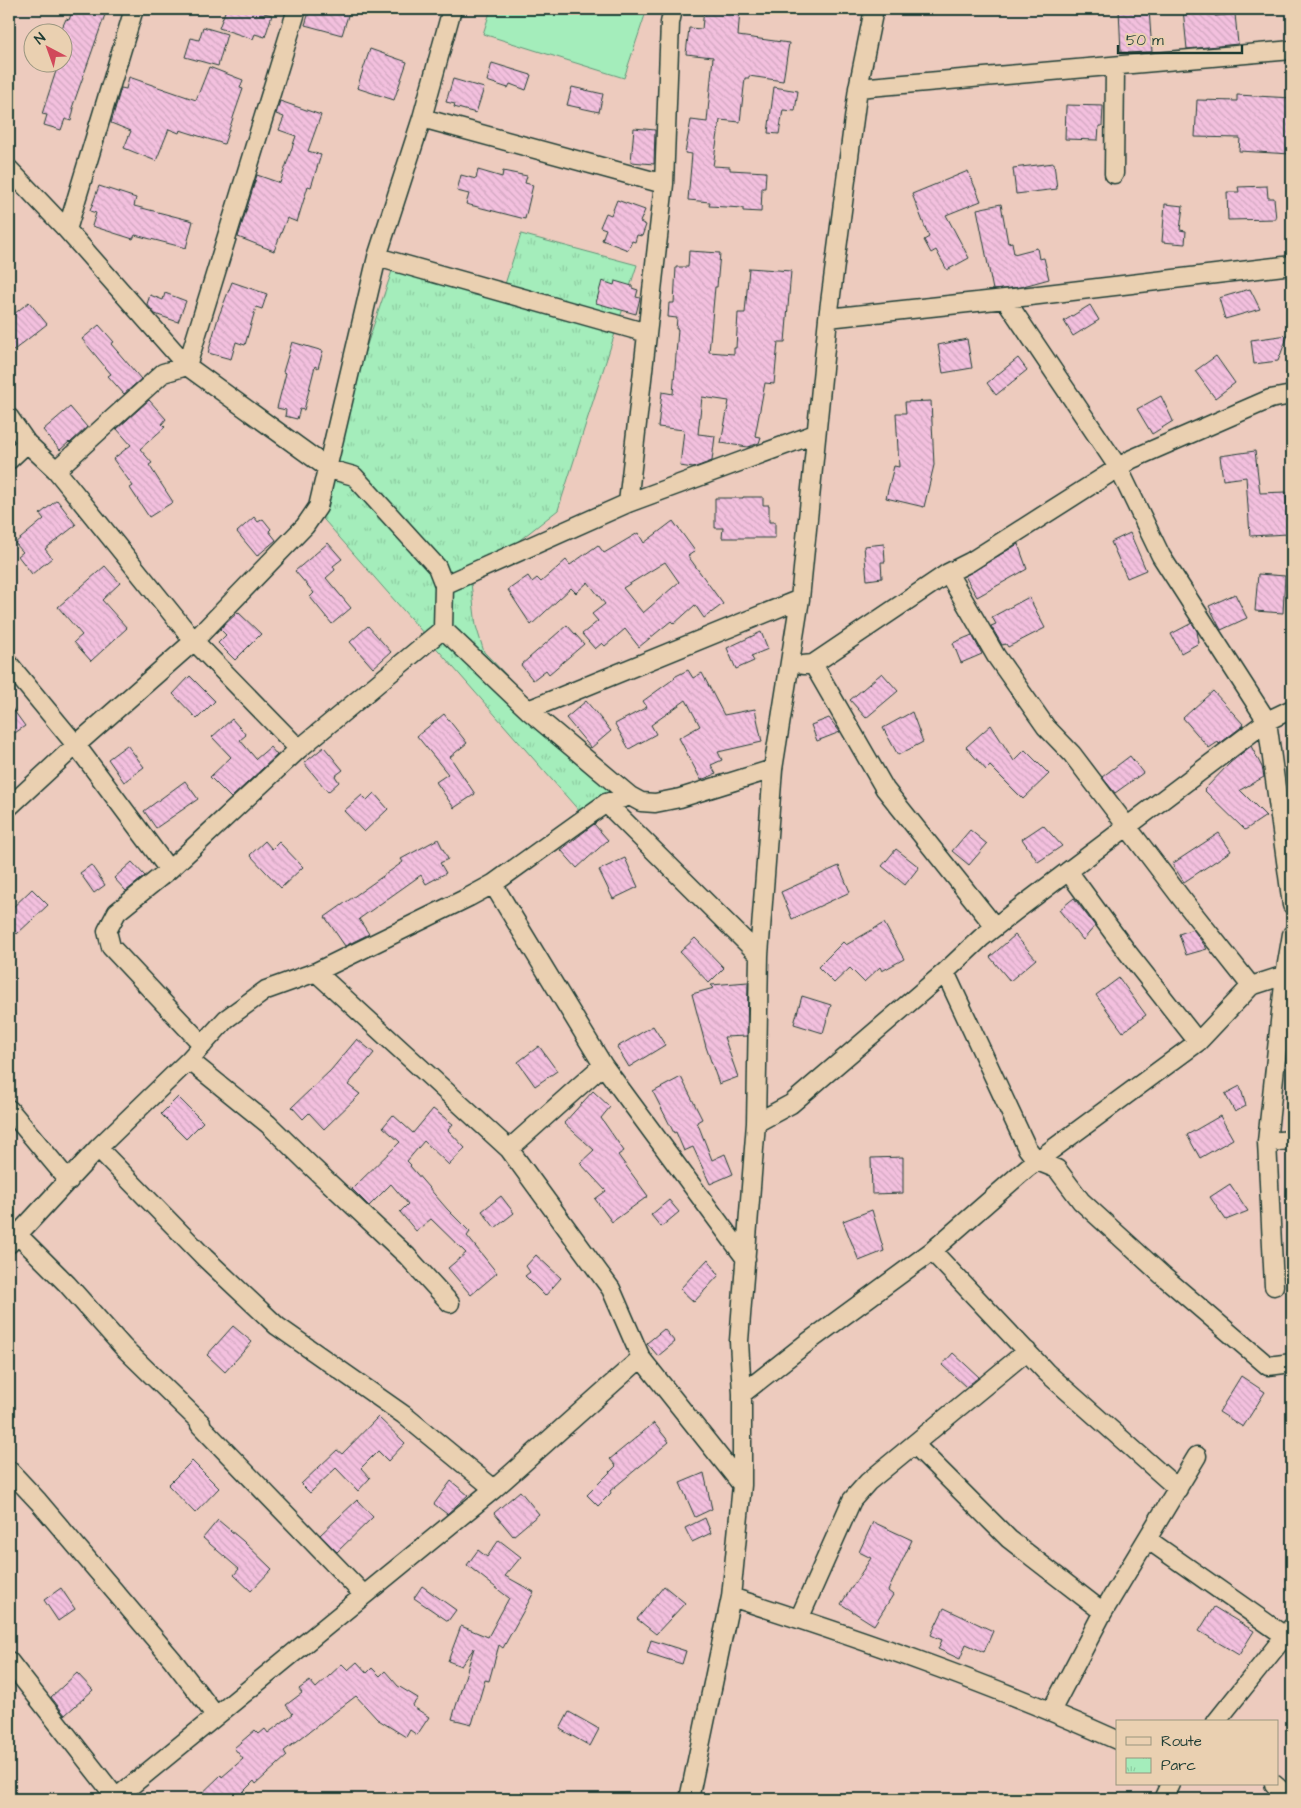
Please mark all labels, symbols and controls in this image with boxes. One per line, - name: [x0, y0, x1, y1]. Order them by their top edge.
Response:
- north arrow: [22, 22, 72, 72]
- scale bar: [1118, 22, 1242, 54]
- text: N: [30, 28, 50, 49]
- text: 50 m: [1126, 30, 1164, 51]
- legend: [1116, 1720, 1278, 1786]
- text: Route: [1161, 1731, 1202, 1752]
- text: Parc: [1161, 1755, 1196, 1776]

